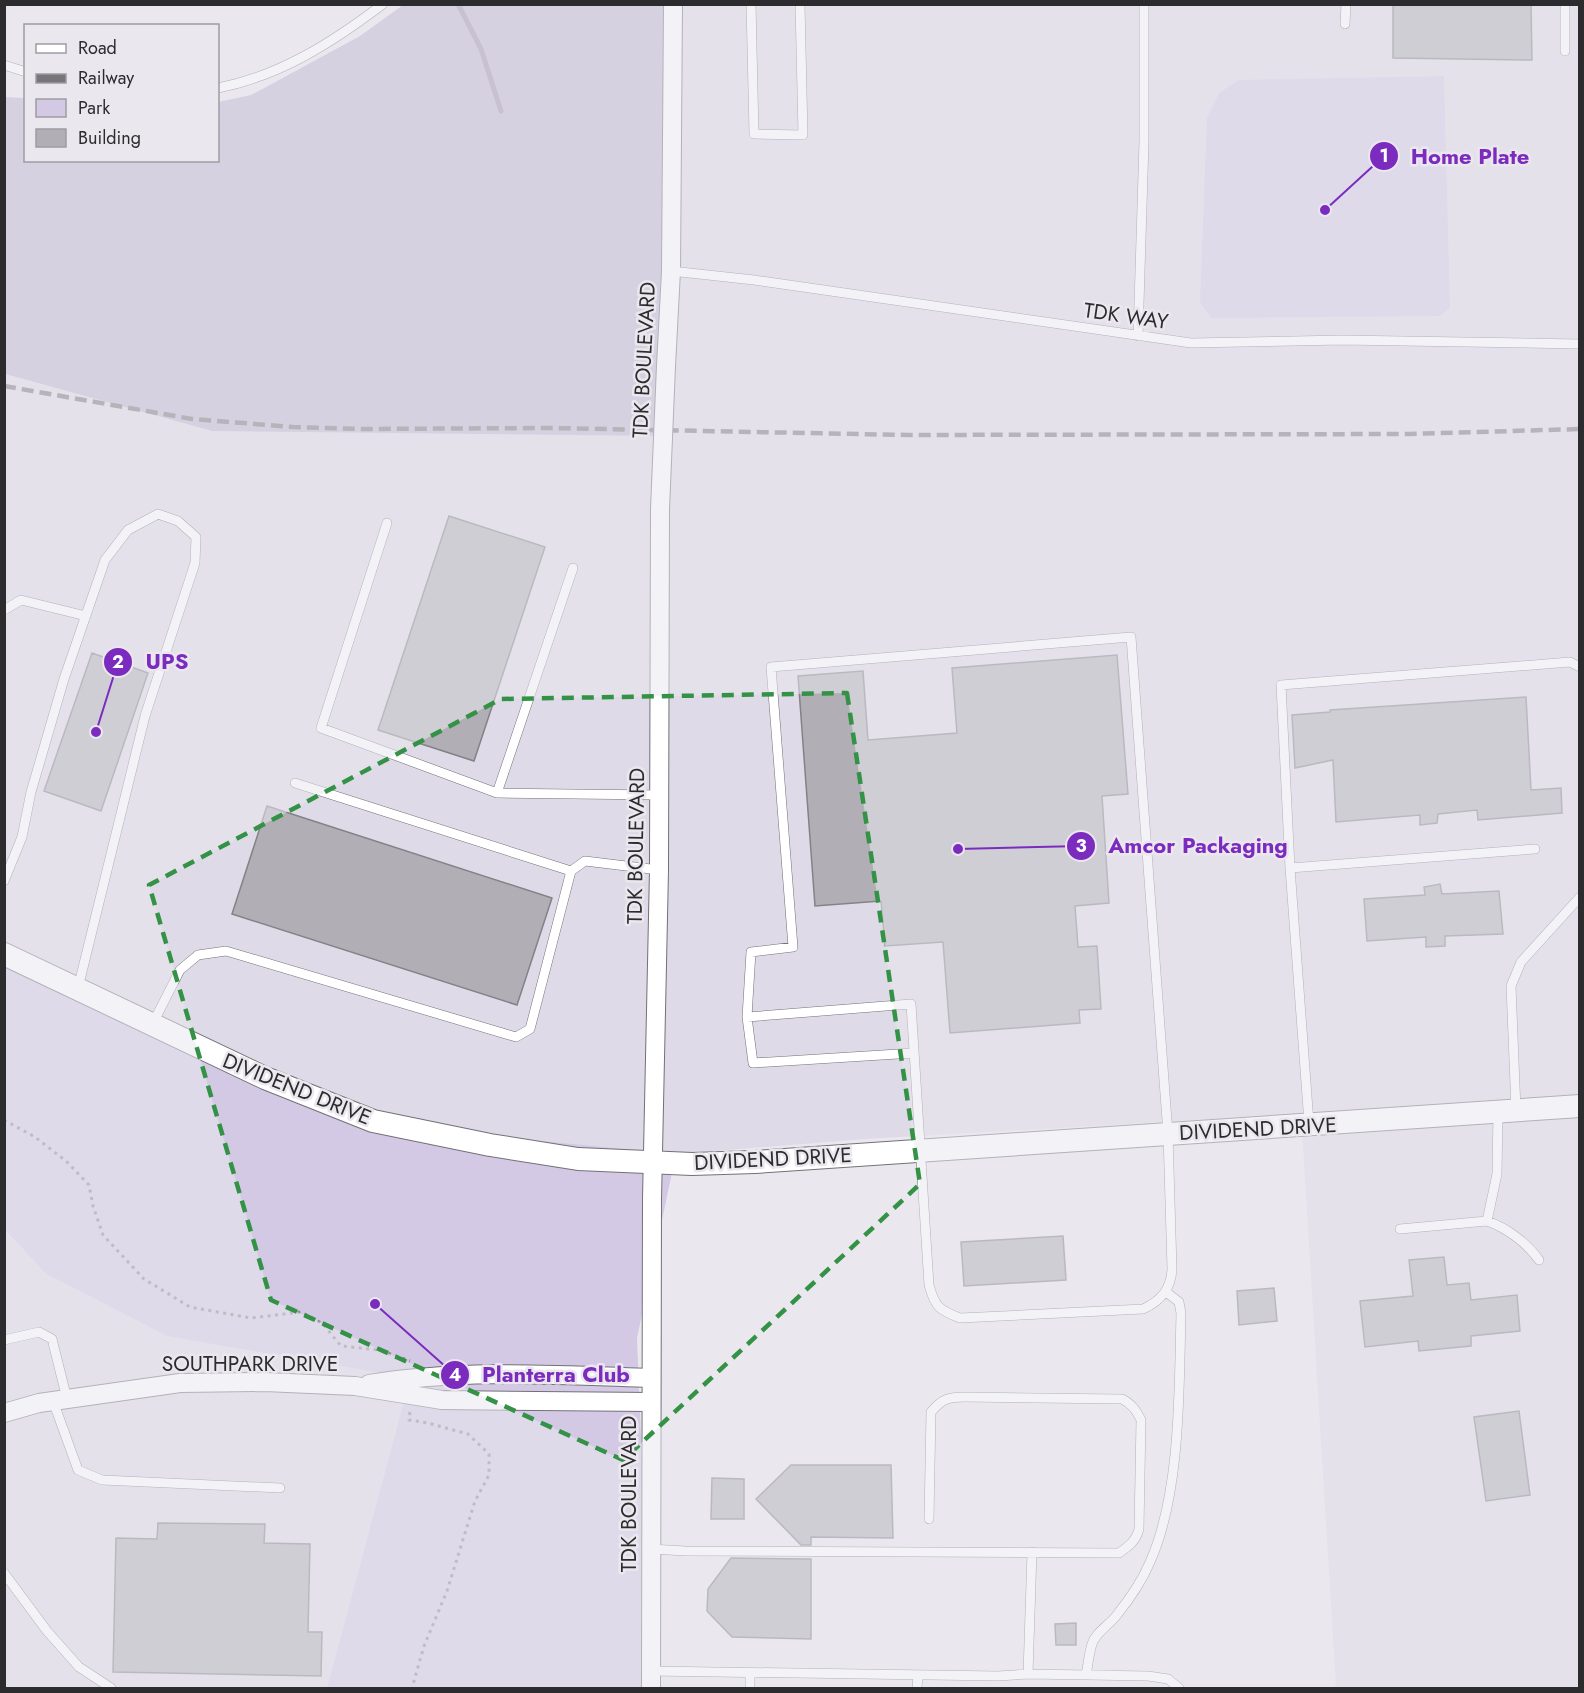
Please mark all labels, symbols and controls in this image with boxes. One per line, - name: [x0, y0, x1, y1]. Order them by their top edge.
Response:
- legend: [24, 24, 219, 162]
- text: Road: [78, 35, 117, 61]
- text: Railway: [78, 65, 134, 91]
- text: Park: [78, 95, 110, 121]
- text: Building: [78, 125, 141, 151]
- callout: Home Plate: [1369, 136, 1542, 176]
- text: Home Plate: [1411, 140, 1529, 172]
- text: 1: [1379, 143, 1389, 169]
- street label: TDK BOULEVARD: [625, 281, 663, 439]
- street label: TDK WAY: [1082, 295, 1170, 337]
- callout: UPS: [103, 642, 200, 682]
- text: UPS: [146, 645, 188, 677]
- text: 2: [112, 649, 124, 675]
- street label: TDK BOULEVARD: [620, 768, 652, 924]
- callout: Amcor Packaging: [1066, 826, 1300, 866]
- text: Amcor Packaging: [1107, 829, 1288, 861]
- text: 3: [1075, 833, 1087, 859]
- street label: DIVIDEND DRIVE: [218, 1046, 376, 1132]
- street label: DIVIDEND DRIVE: [1178, 1110, 1338, 1148]
- street label: DIVIDEND DRIVE: [693, 1140, 853, 1178]
- street label: SOUTHPARK DRIVE: [162, 1349, 338, 1379]
- callout: Planterra Club: [440, 1355, 642, 1395]
- text: Planterra Club: [482, 1358, 630, 1390]
- text: 4: [449, 1362, 461, 1388]
- street label: TDK BOULEVARD: [614, 1416, 644, 1572]

